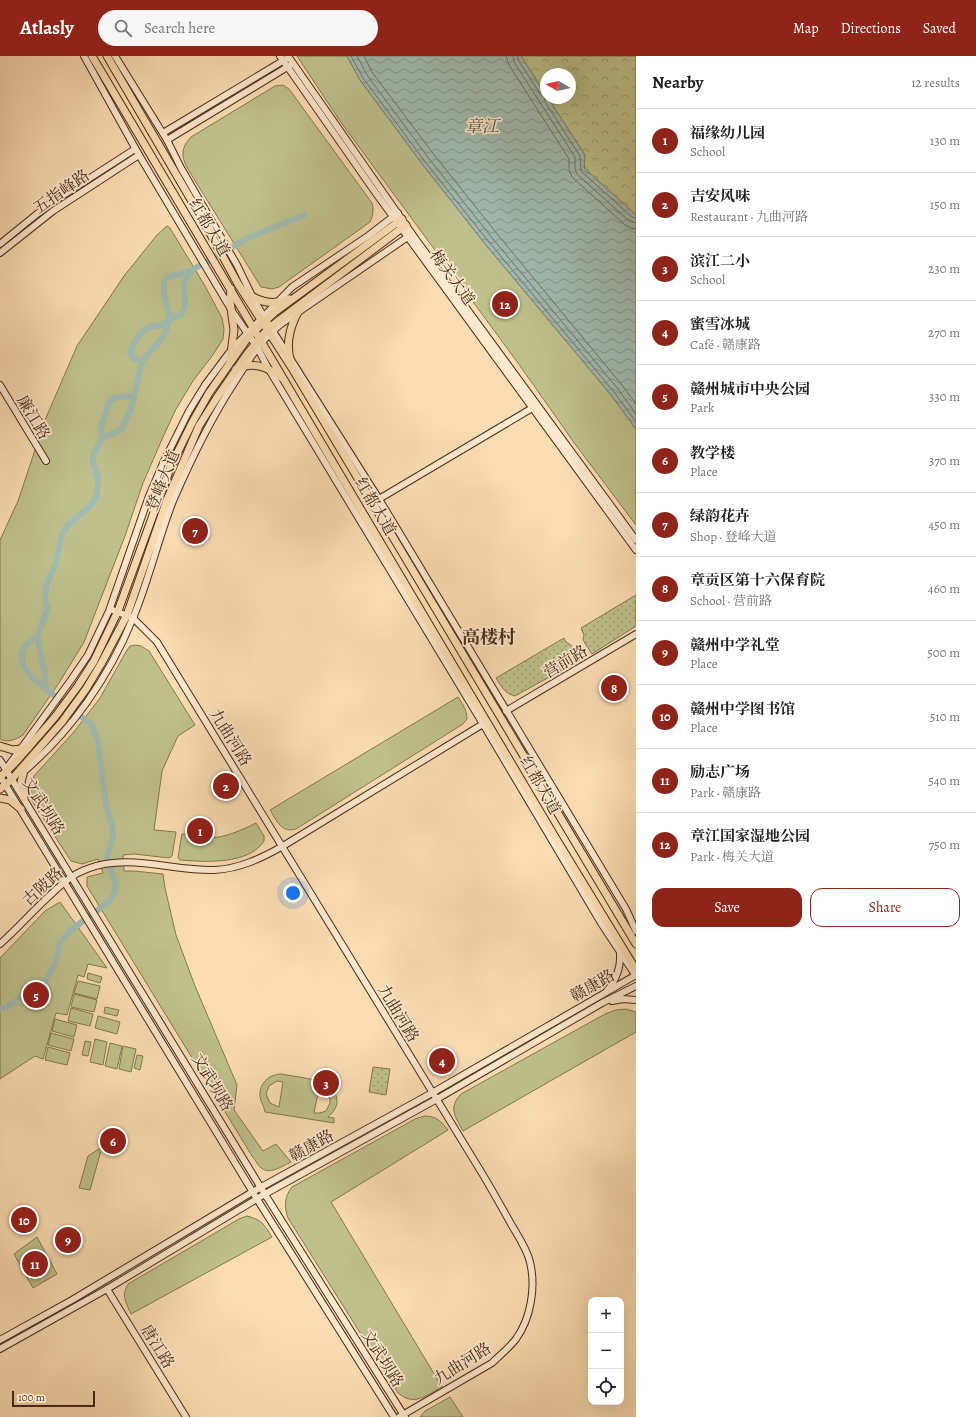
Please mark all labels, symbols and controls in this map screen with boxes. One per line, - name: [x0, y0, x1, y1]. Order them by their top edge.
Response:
- search box: [98, 10, 378, 46]
- text: Atlasly: [20, 15, 74, 41]
- icon: search: [112, 17, 134, 39]
- text: Search here: [144, 18, 215, 38]
- text: Map: [793, 19, 819, 38]
- text: Directions: [841, 19, 901, 38]
- text: Saved: [923, 19, 956, 38]
- north arrow: [540, 68, 576, 104]
- text: Nearby: [652, 71, 703, 94]
- text: 12 results: [911, 74, 960, 91]
- water label: 章江: [465, 115, 502, 138]
- text: 福缘幼儿园: [690, 123, 765, 143]
- text: 1: [663, 132, 667, 149]
- text: 130 m: [930, 132, 960, 149]
- text: School: [690, 143, 725, 160]
- street label: 五指峰路: [29, 164, 94, 219]
- text: 吉安风味: [690, 186, 750, 206]
- street label: 红都大道: [183, 194, 235, 261]
- text: 2: [662, 196, 668, 213]
- text: 150 m: [930, 196, 960, 213]
- text: Restaurant · 九曲河路: [690, 208, 808, 225]
- street label: 梅关大道: [424, 245, 480, 310]
- text: 滨江二小: [690, 251, 750, 271]
- text: 3: [662, 260, 668, 277]
- text: 230 m: [928, 260, 960, 277]
- text: School: [690, 271, 725, 288]
- pin: 12: [492, 289, 518, 319]
- text: 蜜雪冰城: [690, 314, 750, 334]
- text: 4: [662, 324, 668, 341]
- text: 270 m: [928, 324, 960, 341]
- text: Café · 赣康路: [690, 336, 761, 353]
- text: 赣州城市中央公园: [690, 379, 810, 399]
- text: 5: [662, 388, 668, 405]
- text: 330 m: [929, 388, 960, 405]
- street label: 廉江路: [11, 391, 55, 444]
- text: Park: [690, 399, 714, 416]
- text: 教学楼: [690, 443, 735, 463]
- street label: 登峰大道: [141, 447, 185, 514]
- text: 6: [662, 452, 668, 469]
- text: 370 m: [929, 452, 960, 469]
- text: Place: [690, 463, 718, 480]
- street label: 红都大道: [349, 473, 401, 540]
- text: 绿韵花卉: [690, 506, 750, 526]
- pin: 7: [182, 516, 208, 546]
- text: 7: [662, 516, 668, 533]
- text: 450 m: [928, 516, 960, 533]
- text: Shop · 登峰大道: [690, 528, 777, 545]
- text: 章贡区第十六保育院: [690, 570, 825, 590]
- text: 8: [662, 580, 668, 597]
- text: 460 m: [928, 580, 960, 597]
- text: School · 营前路: [690, 592, 772, 609]
- district label: 高楼村: [462, 625, 516, 649]
- text: 赣州中学礼堂: [690, 635, 780, 655]
- street label: 营前路: [539, 640, 592, 684]
- text: 9: [662, 644, 668, 661]
- text: 500 m: [927, 644, 960, 661]
- text: Place: [690, 655, 718, 672]
- pin: 8: [601, 673, 627, 703]
- text: 赣州中学图书馆: [690, 699, 795, 719]
- street label: 九曲河路: [204, 705, 256, 771]
- text: 10: [659, 708, 671, 725]
- text: 510 m: [930, 708, 960, 725]
- text: Place: [690, 719, 718, 736]
- street label: 红都大道: [515, 752, 566, 819]
- text: 励志广场: [690, 762, 750, 782]
- pin: 2: [213, 771, 239, 801]
- text: 11: [660, 772, 670, 789]
- text: 540 m: [928, 772, 960, 789]
- street label: 文武坝路: [17, 774, 69, 840]
- text: Park · 赣康路: [690, 784, 761, 801]
- pin: 1: [187, 816, 213, 846]
- text: 章江国家湿地公园: [690, 826, 810, 846]
- text: 12: [660, 836, 670, 853]
- text: 750 m: [929, 836, 960, 853]
- text: Park · 梅关大道: [690, 848, 774, 865]
- street label: 古陂路: [17, 863, 68, 911]
- your location: [283, 883, 303, 903]
- button: Save: [652, 888, 802, 927]
- button: Share: [810, 888, 960, 927]
- street label: 赣康路: [566, 964, 619, 1007]
- pin: 5: [23, 980, 49, 1010]
- street label: 九曲河路: [372, 980, 424, 1047]
- pin: 4: [429, 1046, 455, 1076]
- street label: 文武坝路: [186, 1049, 238, 1116]
- pin: 3: [313, 1068, 339, 1098]
- street label: 赣康路: [285, 1125, 338, 1167]
- pin: 6: [100, 1126, 126, 1156]
- pin: 10: [11, 1205, 37, 1235]
- pin: 9: [55, 1225, 81, 1255]
- pin: 11: [22, 1249, 48, 1279]
- map controls: [588, 1297, 624, 1405]
- button: +: [588, 1297, 624, 1333]
- street label: 唐江路: [135, 1320, 179, 1373]
- street label: 文武坝路: [356, 1326, 408, 1392]
- button: −: [588, 1333, 624, 1369]
- street label: 九曲河路: [430, 1338, 496, 1390]
- button: locate: [588, 1369, 624, 1405]
- scale bar: [12, 1389, 95, 1408]
- text: 100 m: [18, 1390, 45, 1405]

